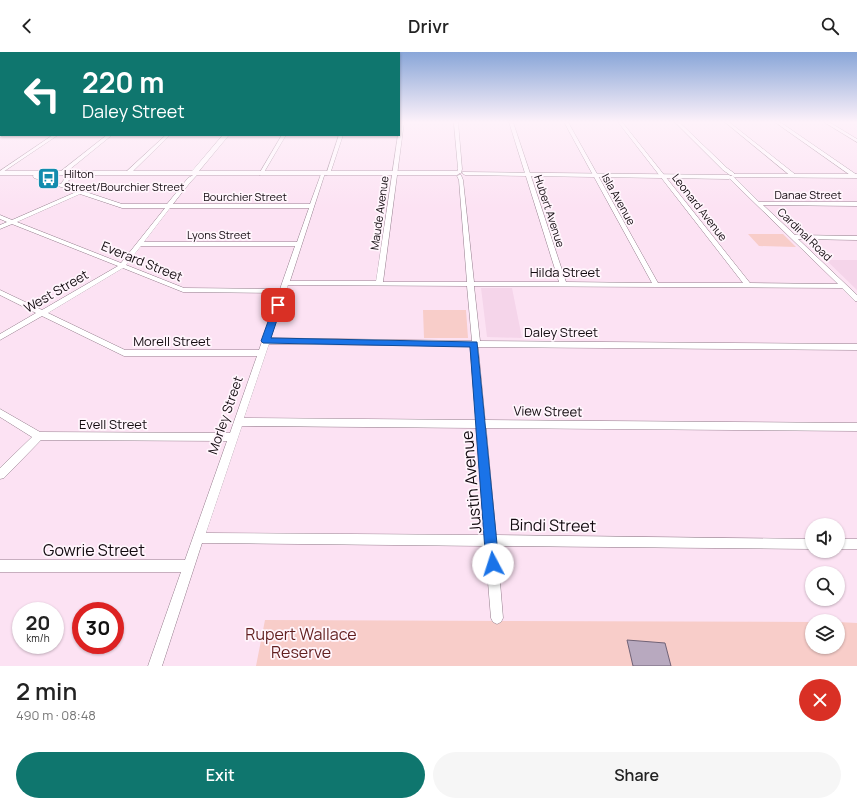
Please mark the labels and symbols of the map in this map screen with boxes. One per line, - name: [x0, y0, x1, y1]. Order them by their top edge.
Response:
- bus stop icon: Hilton Street/Bourchier Street: [36, 166, 62, 192]
- place label: Hilton Street/Bourchier Street: [64, 166, 184, 194]
- street label: Isla Avenue: [599, 170, 640, 228]
- street label: Leonard Avenue: [669, 170, 731, 244]
- street label: Hubert Avenue: [531, 173, 569, 250]
- street label: Maude Avenue: [366, 174, 392, 251]
- street label: Danae Street: [774, 187, 842, 202]
- street label: Bourchier Street: [203, 189, 287, 204]
- street label: Cardinal Road: [774, 204, 836, 264]
- street label: Lyons Street: [187, 227, 251, 242]
- street label: Everard Street: [99, 237, 185, 285]
- street label: Hilda Street: [530, 263, 600, 281]
- street label: West Street: [20, 265, 92, 317]
- pin: [261, 288, 295, 322]
- street label: Daley Street: [524, 323, 598, 341]
- street label: Morell Street: [133, 332, 211, 350]
- street label: Morley Street: [203, 374, 247, 456]
- street label: View Street: [513, 401, 583, 421]
- street label: Evell Street: [79, 415, 147, 433]
- street label: Justin Avenue: [456, 430, 486, 534]
- street label: Bindi Street: [510, 513, 596, 537]
- street label: Gowrie Street: [43, 539, 145, 561]
- position arrow: [472, 543, 514, 585]
- speed limit sign: 30: [72, 602, 124, 654]
- park label: Rupert Wallace Reserve: [245, 623, 357, 663]

